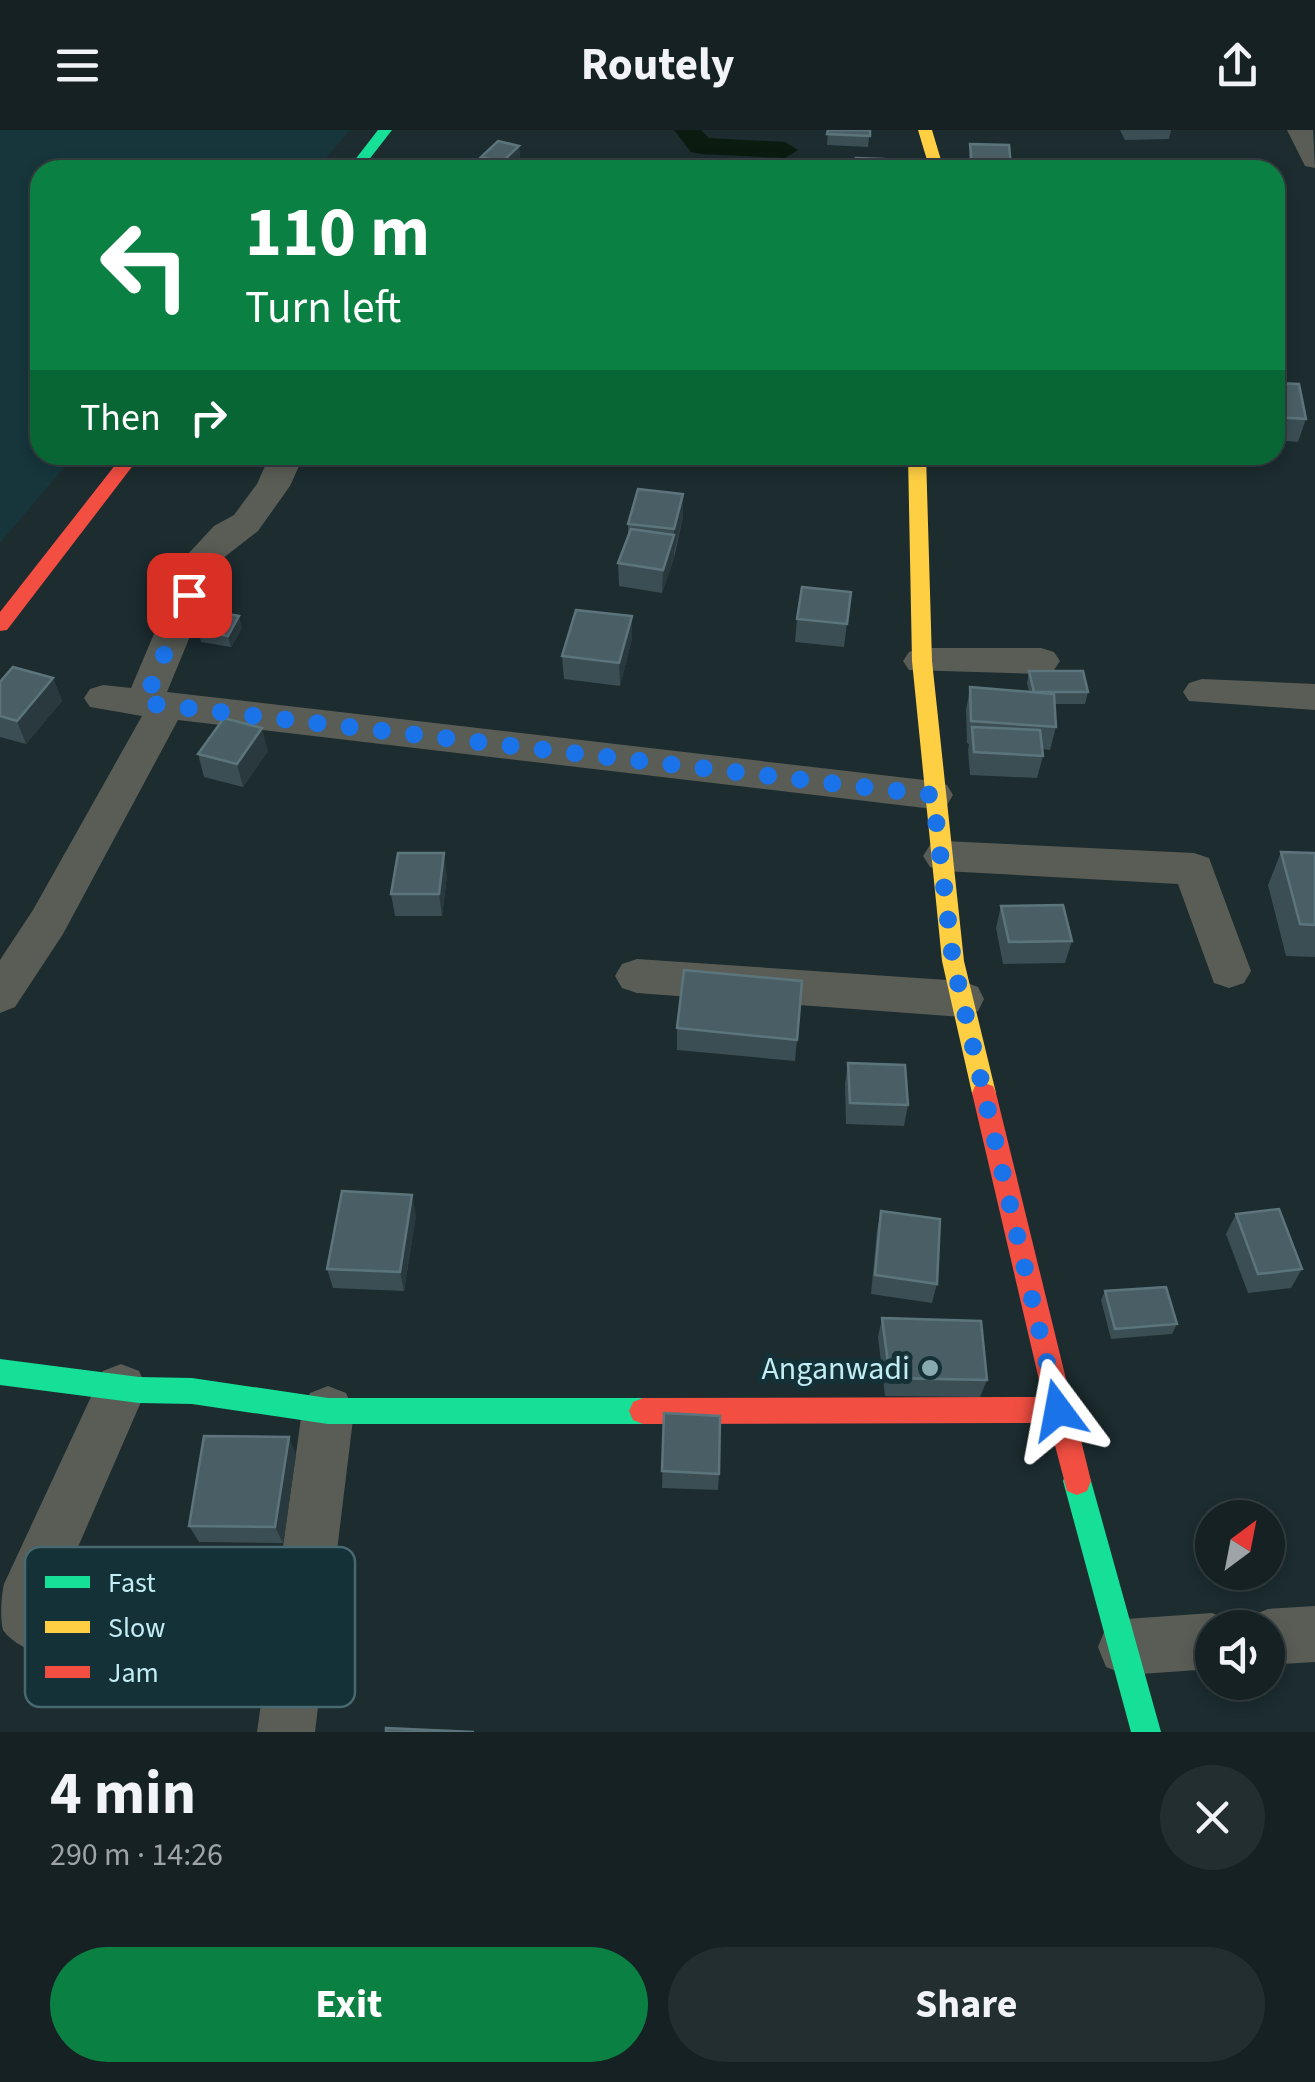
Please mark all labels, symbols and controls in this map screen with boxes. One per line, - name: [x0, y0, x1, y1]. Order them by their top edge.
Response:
- text: Routely: [581, 33, 734, 97]
- icon: menu: [50, 38, 105, 93]
- icon: share: [1210, 38, 1265, 93]
- text: 110 m: [245, 183, 430, 283]
- icon: left: [80, 200, 210, 330]
- text: Turn left: [245, 276, 401, 340]
- icon: right: [181, 390, 236, 445]
- text: Then: [80, 391, 161, 445]
- pin: [147, 553, 232, 638]
- icon: arrive: [162, 568, 217, 623]
- place label: Anganwadi: [761, 1346, 910, 1392]
- marker: Anganwadi: [919, 1357, 941, 1379]
- position arrow: [1006, 1358, 1110, 1462]
- north arrow: [1195, 1500, 1285, 1590]
- map controls: [1195, 1500, 1285, 1700]
- legend: [25, 1547, 355, 1707]
- text: Fast: [108, 1563, 156, 1603]
- text: Slow: [108, 1608, 165, 1648]
- button: sound: [1195, 1610, 1285, 1700]
- text: Jam: [108, 1653, 159, 1693]
- text: 4 min: [50, 1752, 196, 1837]
- button: close: [1160, 1765, 1265, 1870]
- text: 290 m · 14:26: [50, 1832, 223, 1878]
- button: Exit: [50, 1947, 648, 2062]
- button: Share: [668, 1947, 1265, 2062]

